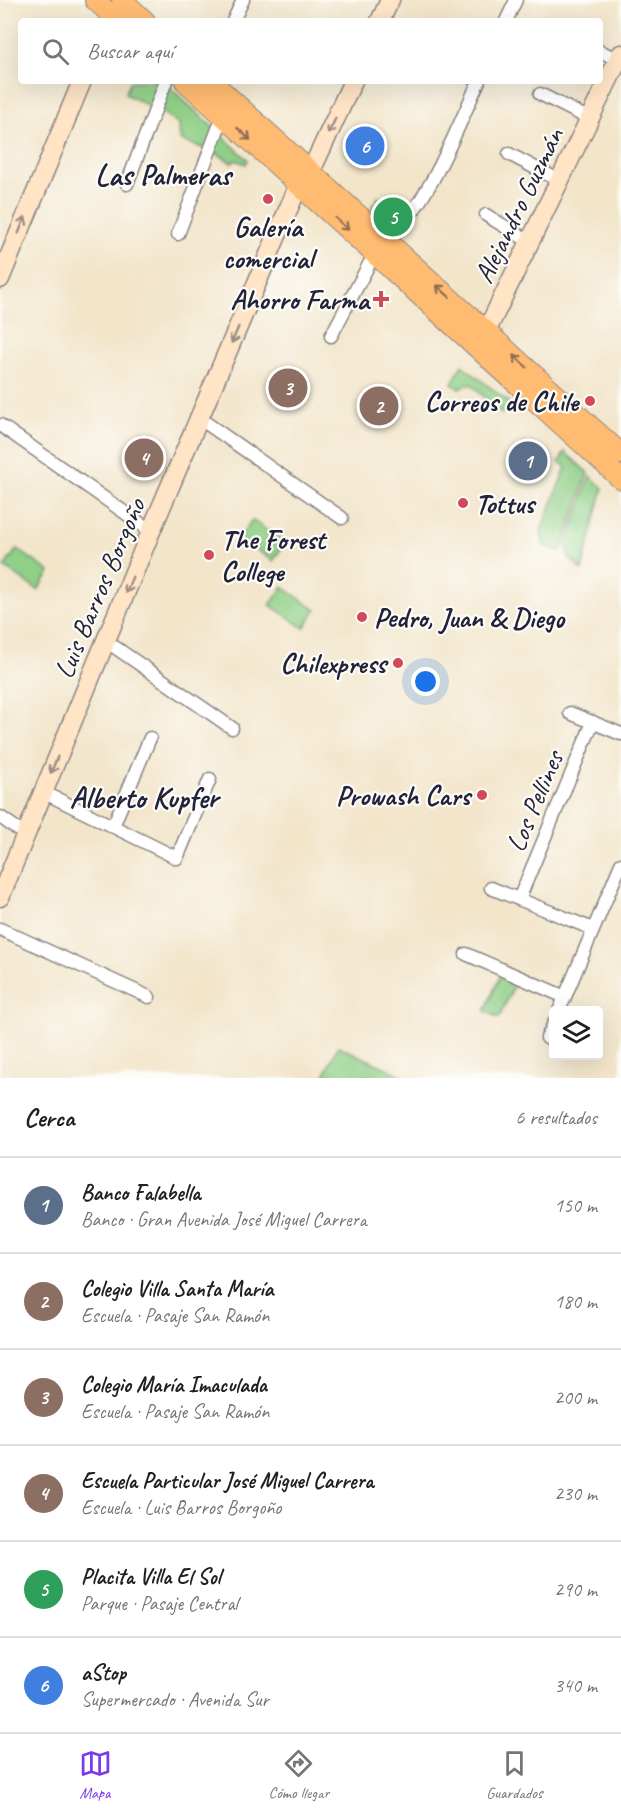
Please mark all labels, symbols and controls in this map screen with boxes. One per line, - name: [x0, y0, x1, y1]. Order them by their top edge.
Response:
- search box: [18, 18, 603, 84]
- icon: search: [39, 35, 72, 68]
- text: Buscar aquí: [87, 37, 173, 65]
- one-way arrow: [326, 117, 337, 135]
- street label: Alejandro Guzmán: [466, 121, 572, 289]
- pin: 6: [346, 124, 385, 168]
- one-way arrow: [236, 127, 251, 141]
- district label: Las Palmeras: [95, 156, 234, 194]
- marker: Galería comercial: [261, 192, 275, 206]
- pin: 5: [374, 194, 412, 240]
- place label: Galería comercial: [223, 209, 318, 276]
- one-way arrow: [17, 216, 28, 235]
- one-way arrow: [335, 217, 350, 231]
- place label: Ahorro Farma: [231, 282, 372, 317]
- one-way arrow: [436, 284, 451, 298]
- marker: Ahorro Farma: [374, 292, 388, 306]
- one-way arrow: [229, 325, 240, 343]
- one-way arrow: [513, 354, 528, 368]
- pin: 3: [268, 366, 308, 410]
- pin: 2: [360, 384, 398, 428]
- place label: Correos de Chile: [425, 384, 581, 419]
- marker: Correos de Chile: [583, 394, 597, 408]
- pin: 4: [124, 436, 164, 480]
- pin: 1: [508, 438, 548, 484]
- place label: Tottus: [475, 486, 537, 521]
- street label: Luis Barros Borgoño: [46, 491, 154, 683]
- marker: Tottus: [456, 496, 470, 510]
- place label: The Forest College: [221, 522, 328, 589]
- marker: The Forest College: [202, 548, 216, 562]
- one-way arrow: [123, 575, 134, 594]
- place label: Pedro, Juan & Diego: [374, 600, 566, 635]
- marker: Pedro, Juan & Diego: [355, 610, 369, 624]
- place label: Chilexpress: [280, 646, 389, 681]
- marker: Chilexpress: [391, 656, 405, 670]
- your location: [411, 667, 440, 696]
- street label: Los Pellines: [498, 743, 572, 857]
- one-way arrow: [48, 755, 59, 774]
- place label: Prowash Cars: [336, 778, 473, 813]
- district label: Alberto Kupfer: [70, 779, 221, 817]
- marker: Prowash Cars: [475, 788, 489, 802]
- map controls: [549, 1006, 603, 1060]
- button: layers: [549, 1006, 603, 1060]
- text: Cerca: [24, 1101, 74, 1134]
- text: 6 resultados: [515, 1105, 597, 1130]
- text: Banco Falabella: [81, 1179, 201, 1207]
- text: 1: [39, 1193, 48, 1218]
- text: 150 m: [554, 1193, 597, 1218]
- text: Banco · Gran Avenida José Miguel Carrera: [81, 1207, 367, 1232]
- text: Colegio Villa Santa María: [81, 1275, 273, 1303]
- text: 2: [39, 1289, 48, 1314]
- text: 180 m: [554, 1289, 597, 1314]
- text: Escuela · Pasaje San Ramón: [81, 1303, 269, 1328]
- text: Colegio María Imaculada: [81, 1371, 267, 1399]
- text: 3: [39, 1385, 48, 1410]
- text: 200 m: [554, 1385, 597, 1410]
- text: Escuela · Pasaje San Ramón: [81, 1399, 269, 1424]
- text: Escuela Particular José Miguel Carrera: [81, 1467, 374, 1495]
- text: 4: [39, 1481, 48, 1506]
- text: 230 m: [554, 1481, 597, 1506]
- text: Escuela · Luis Barros Borgoño: [81, 1495, 281, 1520]
- text: Placita Villa El Sol: [81, 1563, 220, 1591]
- text: 5: [39, 1577, 48, 1602]
- text: 290 m: [554, 1577, 597, 1602]
- text: Parque · Pasaje Central: [81, 1591, 238, 1616]
- text: aStop: [81, 1659, 126, 1687]
- text: 6: [39, 1673, 48, 1698]
- text: 340 m: [554, 1673, 597, 1698]
- text: Supermercado · Avenida Sur: [81, 1687, 269, 1712]
- tab: Mapa: [79, 1747, 112, 1803]
- tab: Cómo llegar: [269, 1747, 329, 1803]
- tab: Guardados: [486, 1747, 542, 1803]

